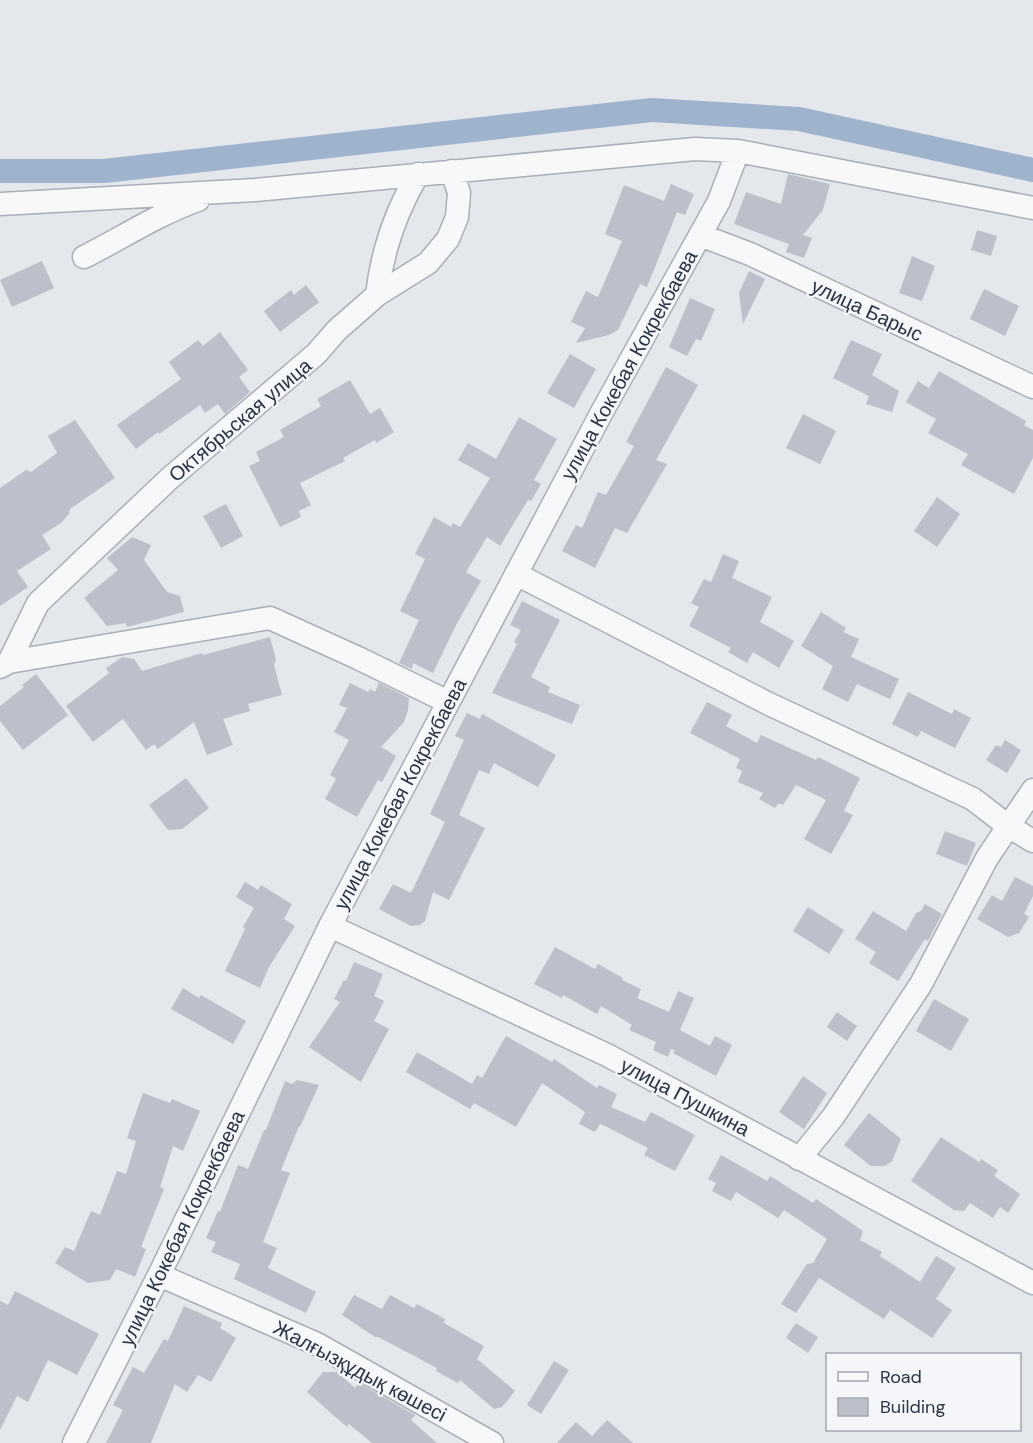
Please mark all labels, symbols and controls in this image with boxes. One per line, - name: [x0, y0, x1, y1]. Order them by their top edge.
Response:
- street label: улица Кокебая Кокрекбаева: [555, 245, 704, 485]
- street label: улица Барыс: [807, 273, 927, 347]
- street label: Октябрьская улица: [163, 352, 318, 487]
- street label: улица Кокебая Кокрекбаева: [328, 673, 473, 914]
- street label: улица Пушкина: [616, 1052, 755, 1142]
- street label: улица Кокебая Кокрекбаева: [114, 1105, 251, 1350]
- street label: Жалғызқұдық көшесі: [269, 1314, 451, 1428]
- legend: [826, 1353, 1021, 1431]
- text: Road: [880, 1365, 922, 1389]
- text: Building: [880, 1395, 945, 1419]

